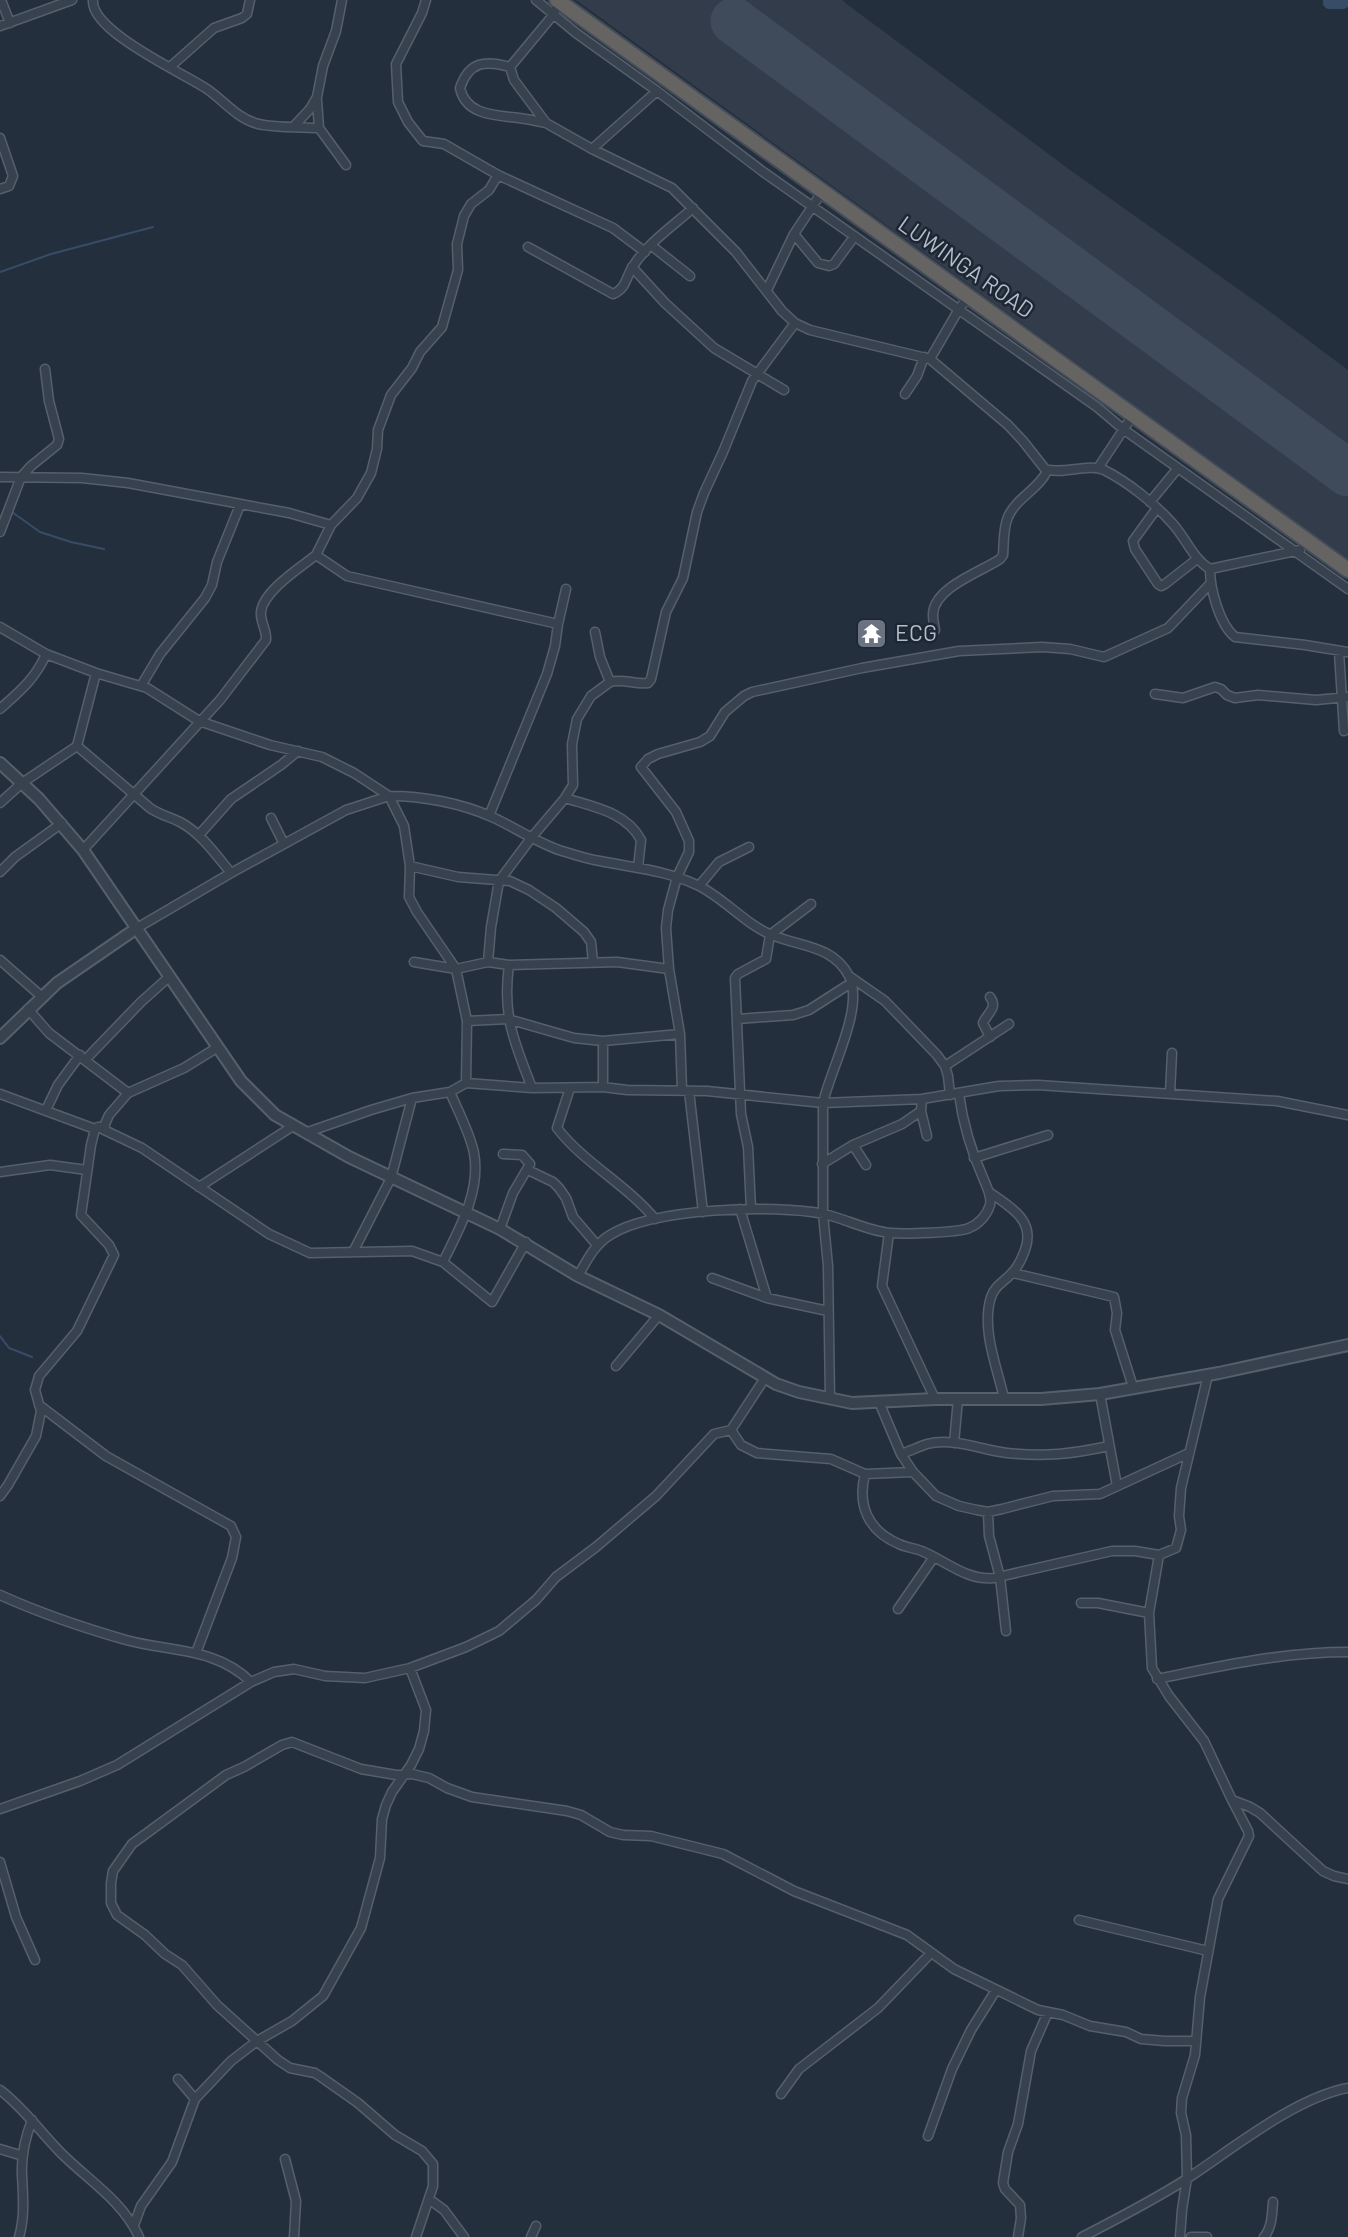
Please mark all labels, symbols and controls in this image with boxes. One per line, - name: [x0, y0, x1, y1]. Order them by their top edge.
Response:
- street label: LUWINGA ROAD: [893, 209, 1040, 323]
- temple icon: ECG: [855, 616, 889, 650]
- place label: ECG: [895, 618, 937, 646]

